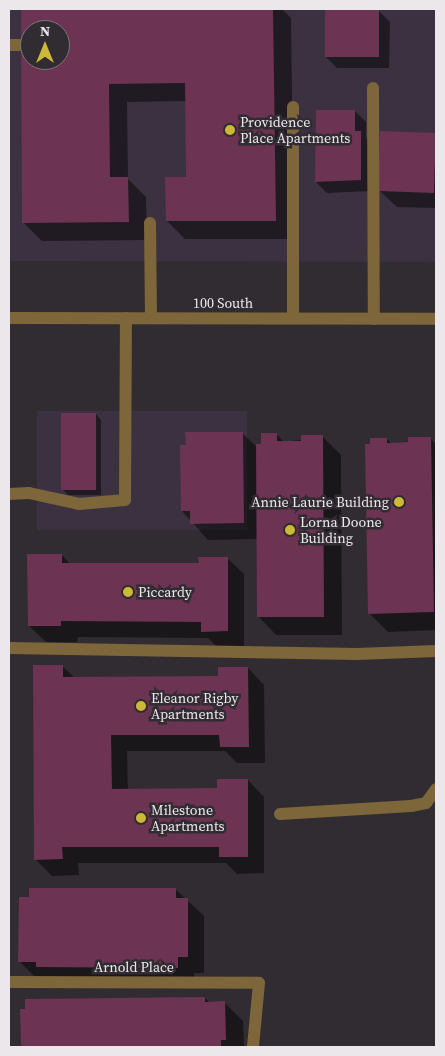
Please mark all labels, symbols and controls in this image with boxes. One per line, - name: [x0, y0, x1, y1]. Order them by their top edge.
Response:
- north arrow: [20, 20, 70, 70]
- text: N: [40, 21, 50, 41]
- place label: Providence Place Apartments: [240, 114, 350, 146]
- marker: Providence Place Apartments: [224, 124, 236, 136]
- street label: 100 South: [193, 295, 253, 311]
- place label: Annie Laurie Building: [251, 494, 389, 510]
- marker: Annie Laurie Building: [393, 496, 405, 508]
- place label: Lorna Doone Building: [300, 514, 382, 546]
- marker: Lorna Doone Building: [284, 524, 296, 536]
- place label: Piccardy: [138, 584, 192, 600]
- marker: Piccardy: [122, 586, 134, 598]
- place label: Eleanor Rigby Apartments: [151, 690, 239, 722]
- marker: Eleanor Rigby Apartments: [135, 700, 147, 712]
- place label: Milestone Apartments: [151, 802, 225, 834]
- marker: Milestone Apartments: [135, 812, 147, 824]
- street label: Arnold Place: [94, 959, 174, 975]

